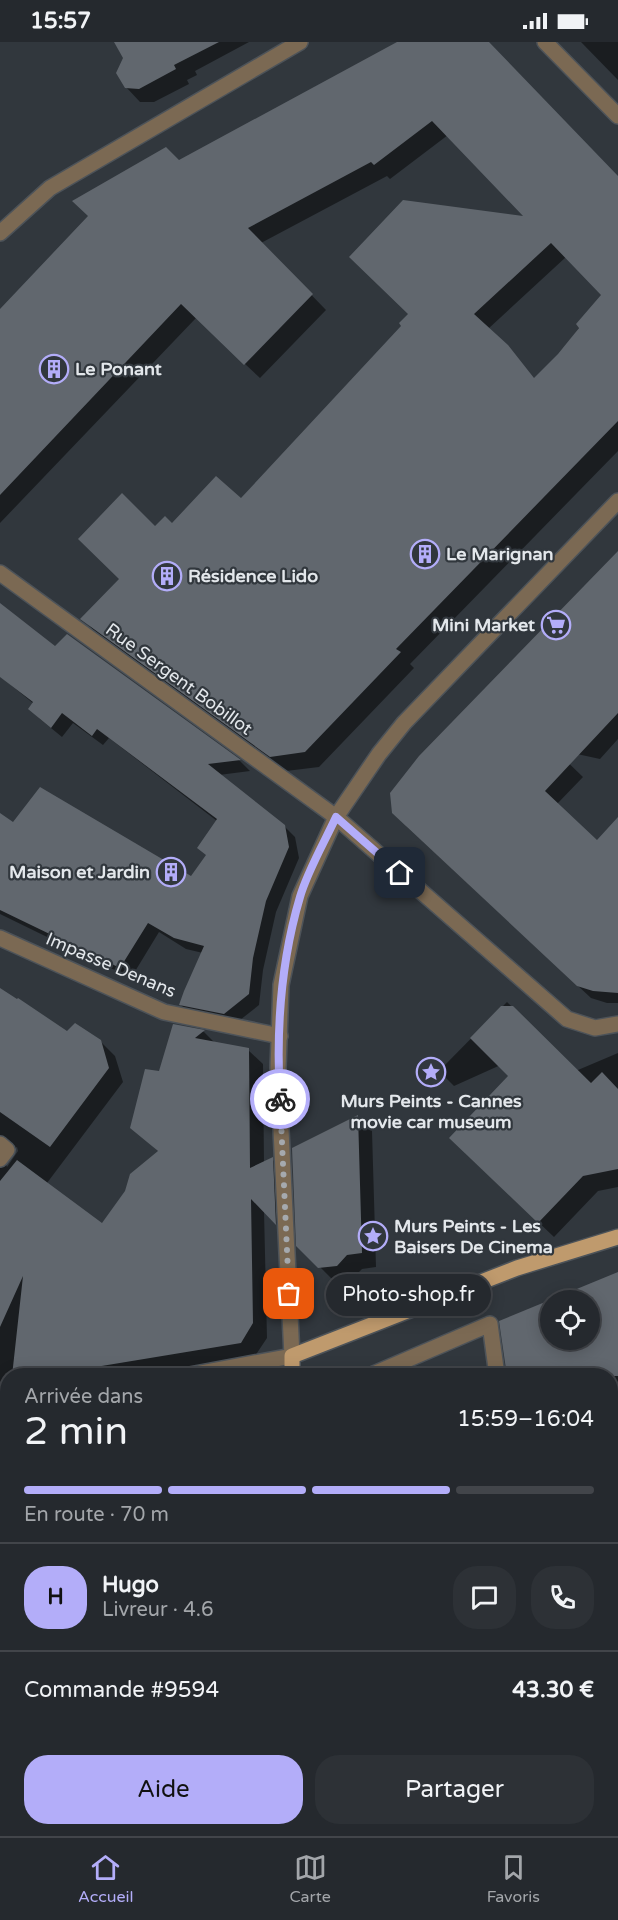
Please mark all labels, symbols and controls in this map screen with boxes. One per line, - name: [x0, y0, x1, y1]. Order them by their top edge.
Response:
- text: 15:57: [30, 8, 91, 34]
- building icon: Le Ponant: [38, 353, 70, 385]
- place label: Le Ponant: [75, 358, 162, 380]
- building icon: Le Marignan: [409, 538, 441, 570]
- place label: Le Marignan: [446, 543, 554, 565]
- building icon: Résidence Lido: [151, 560, 183, 592]
- place label: Résidence Lido: [188, 565, 318, 587]
- supermarket icon: Mini Market: [540, 609, 572, 641]
- place label: Mini Market: [432, 614, 535, 636]
- street label: Rue Sergent Bobillot: [101, 618, 257, 740]
- pin: [374, 847, 425, 898]
- building icon: Maison et Jardin: [155, 856, 187, 888]
- icon: home: [383, 856, 416, 889]
- place label: Maison et Jardin: [9, 861, 150, 883]
- street label: Impasse Denans: [43, 928, 179, 1002]
- place icon: Murs Peints - Cannes movie car museum: [415, 1056, 447, 1088]
- courier: [250, 1069, 310, 1129]
- icon: bike: [264, 1083, 297, 1116]
- place label: Murs Peints - Cannes movie car museum: [340, 1090, 522, 1133]
- place label: Murs Peints - Les Baisers De Cinema: [394, 1215, 553, 1258]
- place icon: Murs Peints - Les Baisers De Cinema: [357, 1220, 389, 1252]
- pin: [263, 1268, 314, 1319]
- callout: Photo-shop.fr: [325, 1273, 490, 1315]
- icon: bag: [272, 1277, 305, 1310]
- text: Photo-shop.fr: [342, 1283, 475, 1307]
- map controls: [540, 1290, 600, 1350]
- button: locate: [540, 1290, 600, 1350]
- text: Arrivée dans: [24, 1385, 143, 1409]
- text: 15:59–16:04: [457, 1406, 594, 1432]
- text: 2 min: [24, 1408, 128, 1455]
- text: En route · 70 m: [24, 1503, 169, 1527]
- button: chat: [453, 1566, 516, 1629]
- button: phone: [531, 1566, 594, 1629]
- text: Hugo: [102, 1572, 159, 1598]
- text: H: [47, 1584, 64, 1610]
- text: Livreur · 4.6: [102, 1598, 214, 1622]
- text: Commande #9594: [24, 1677, 219, 1703]
- text: 43.30 €: [512, 1677, 594, 1703]
- button: Aide: [24, 1755, 303, 1824]
- button: Partager: [315, 1755, 594, 1824]
- tab: Accueil: [78, 1851, 134, 1907]
- tab: Carte: [289, 1851, 331, 1907]
- tab: Favoris: [487, 1851, 540, 1907]

